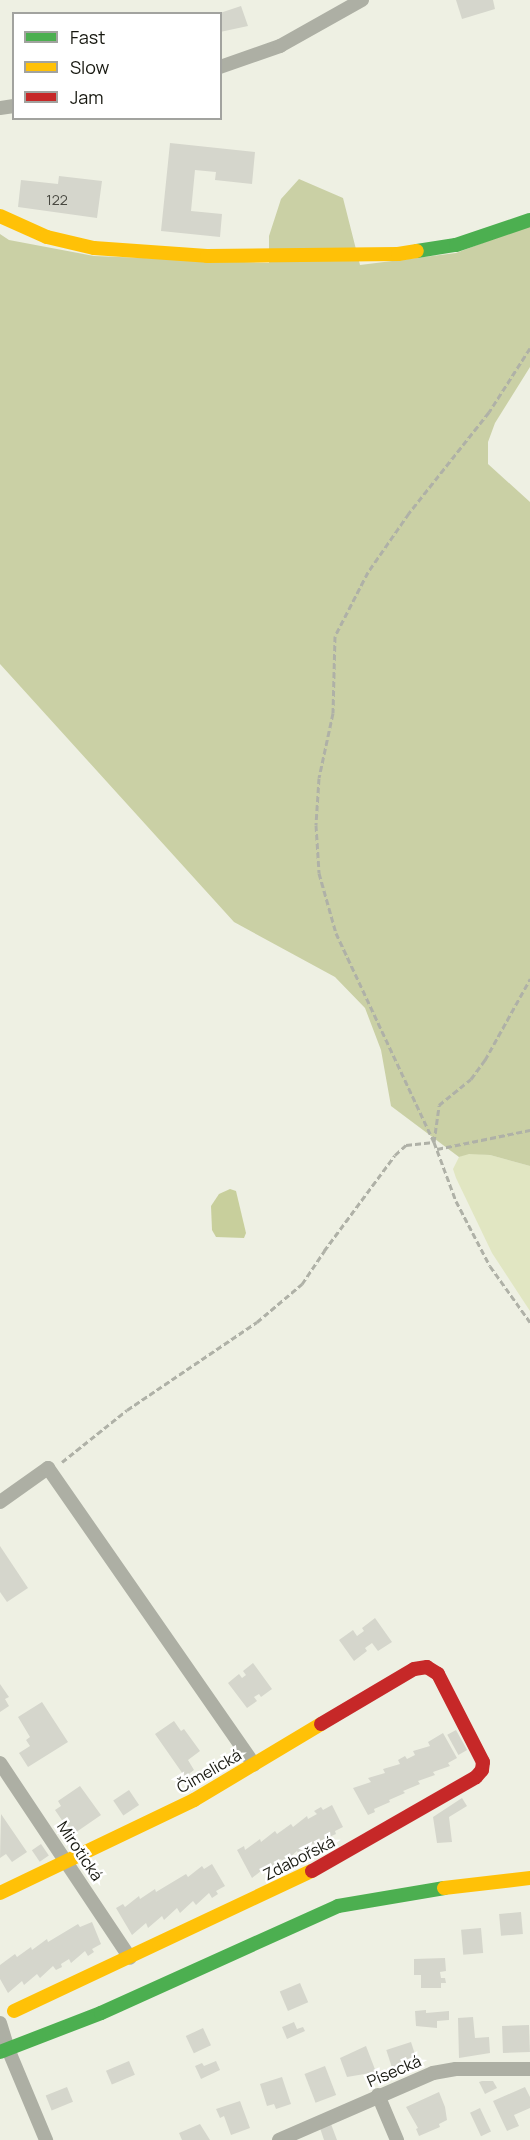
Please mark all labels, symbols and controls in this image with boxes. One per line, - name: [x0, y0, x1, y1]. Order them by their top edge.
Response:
- legend: [12, 12, 222, 120]
- text: Fast: [70, 25, 105, 49]
- text: Slow: [70, 55, 109, 79]
- text: Jam: [70, 85, 104, 109]
- house number: 122: [46, 192, 68, 208]
- street label: Čimelická: [173, 1745, 245, 1797]
- street label: Mirotická: [53, 1817, 107, 1885]
- street label: Zdabořská: [260, 1832, 338, 1884]
- street label: Písecká: [364, 2051, 424, 2091]

